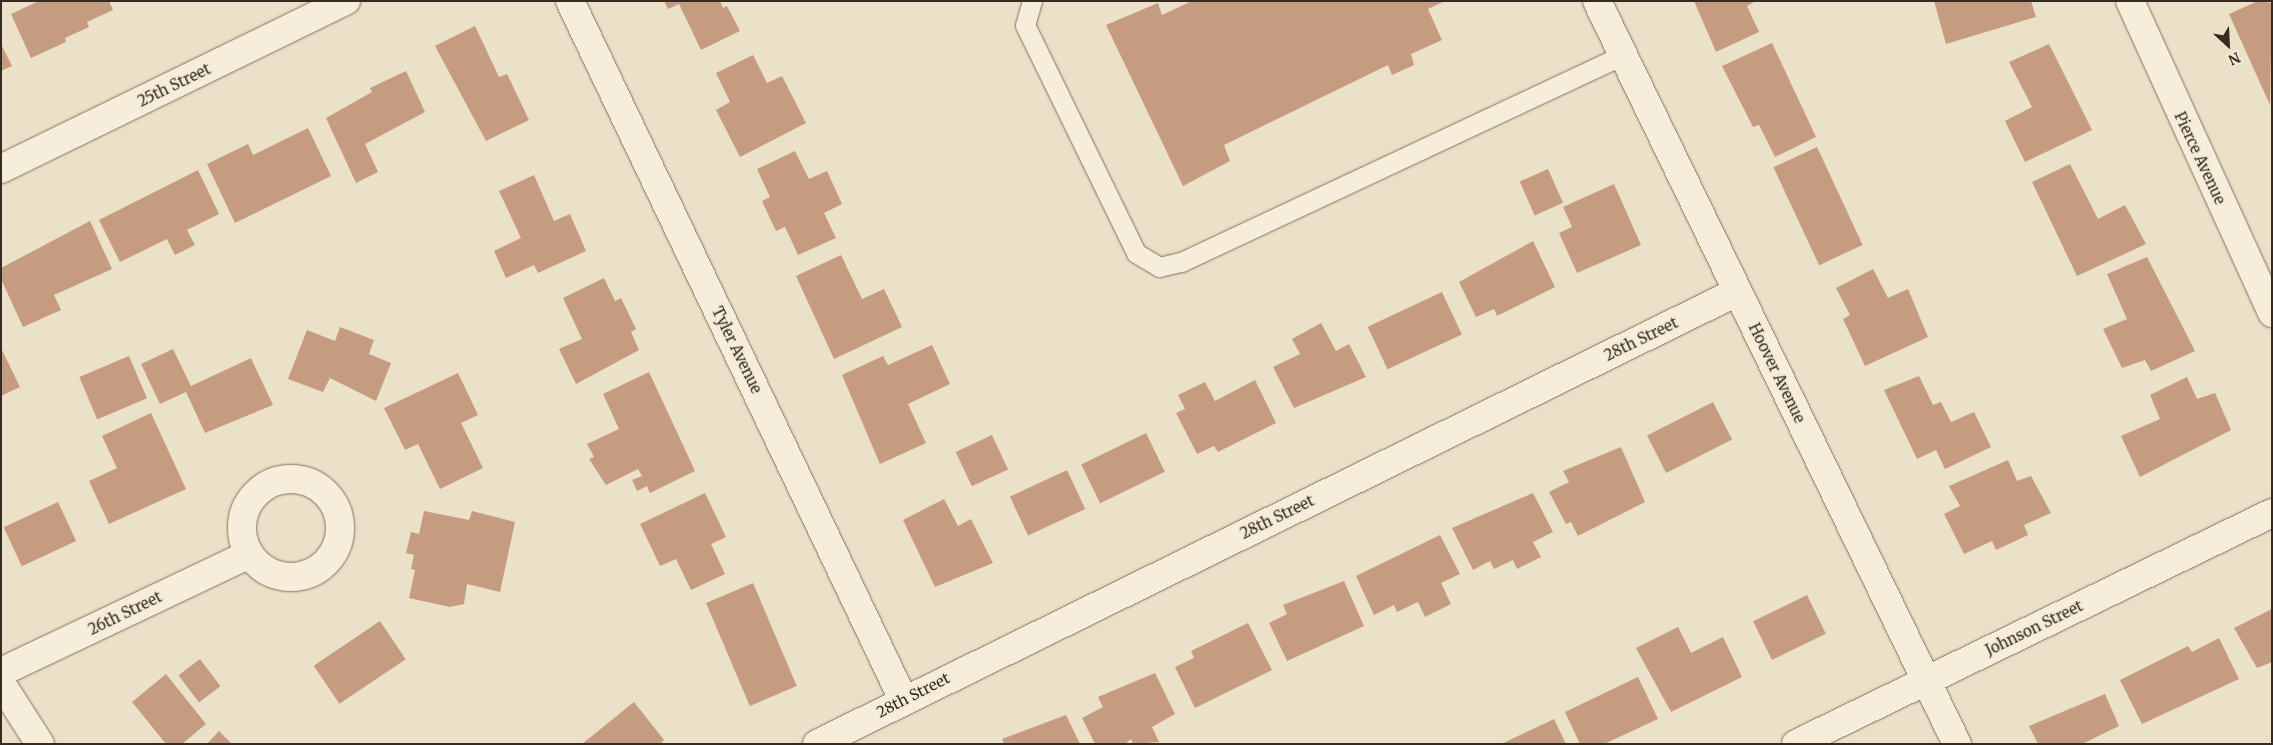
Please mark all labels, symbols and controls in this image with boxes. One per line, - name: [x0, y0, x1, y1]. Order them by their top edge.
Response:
- north arrow: [2203, 20, 2253, 70]
- text: N: [2226, 48, 2243, 69]
- street label: 25th Street: [135, 60, 213, 110]
- street label: Pierce Avenue: [2171, 109, 2229, 207]
- street label: Tyler Avenue: [708, 304, 766, 396]
- street label: 28th Street: [1601, 313, 1681, 365]
- street label: Hoover Avenue: [1745, 320, 1809, 426]
- street label: 28th Street: [1237, 491, 1317, 543]
- street label: 26th Street: [85, 587, 165, 639]
- street label: Johnson Street: [1982, 597, 2086, 659]
- street label: 28th Street: [873, 669, 953, 721]

